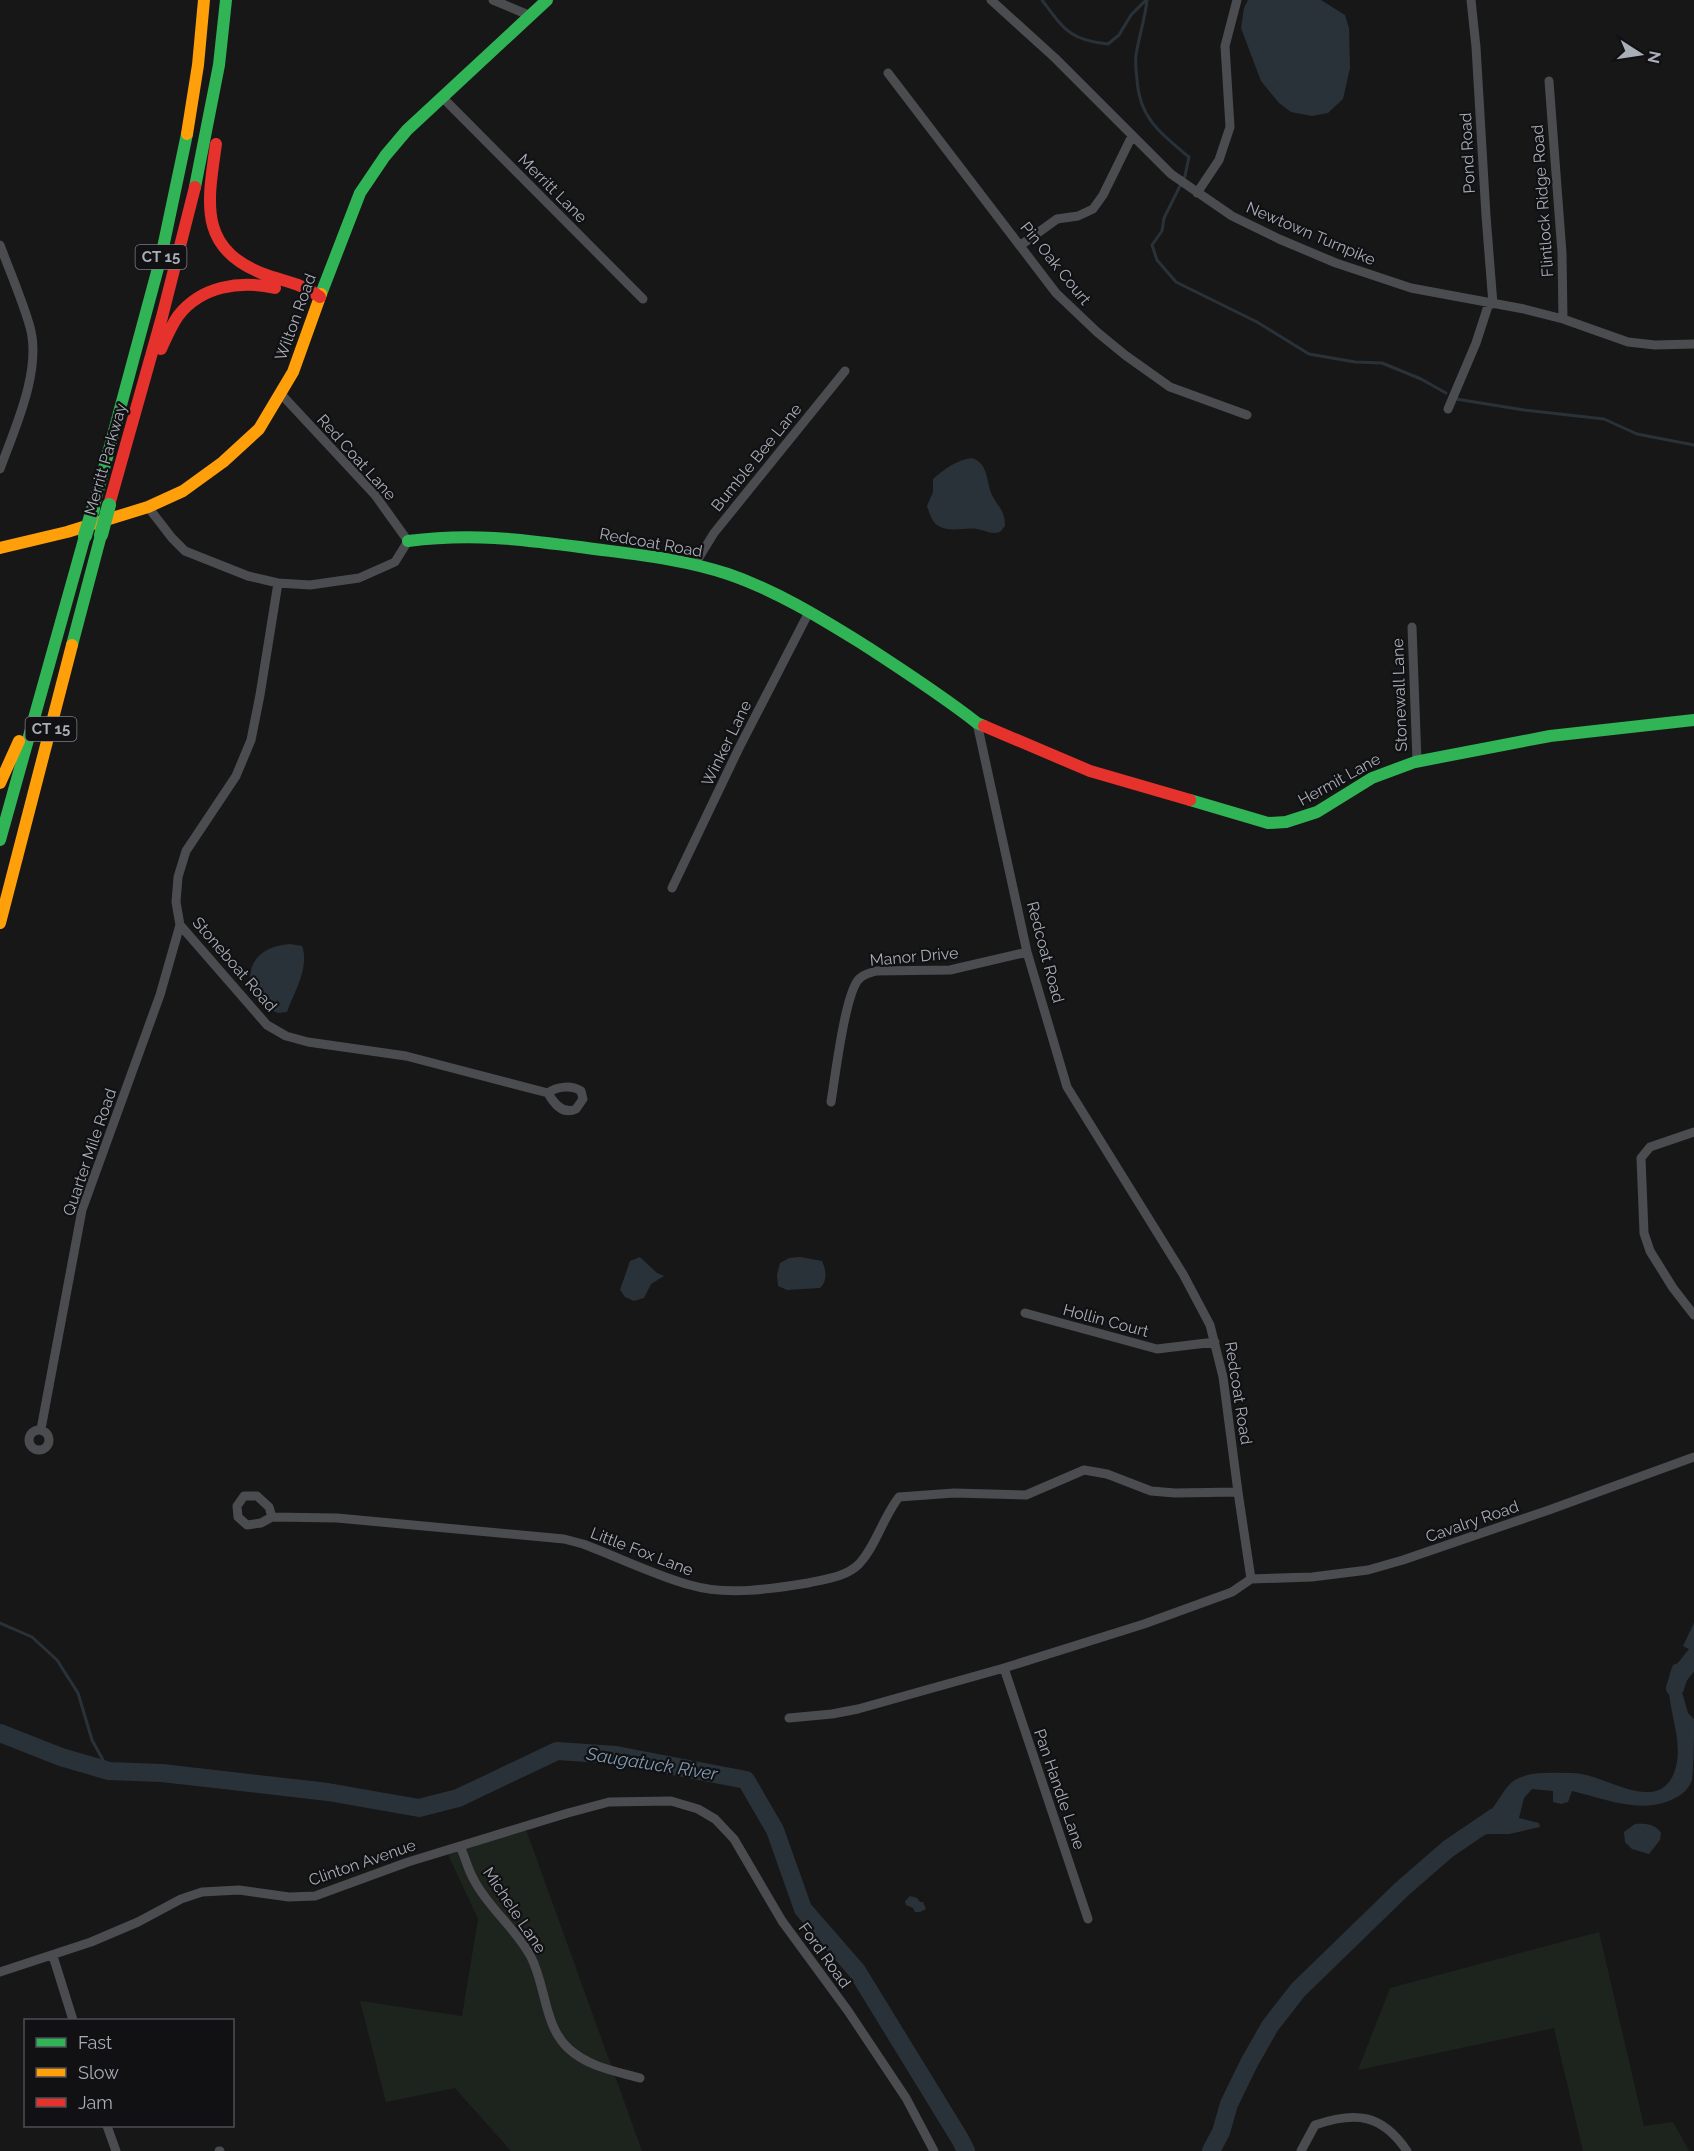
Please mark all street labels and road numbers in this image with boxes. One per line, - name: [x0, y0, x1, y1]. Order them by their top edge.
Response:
- street label: Pond Road: [1456, 112, 1479, 194]
- street label: Flintlock Ridge Road: [1528, 124, 1557, 278]
- street label: Merritt Lane: [514, 150, 591, 227]
- street label: Newtown Turnpike: [1243, 198, 1378, 269]
- street label: Pin Oak Court: [1016, 218, 1095, 309]
- road number: CT 15: [136, 245, 186, 269]
- street label: Wilton Road: [271, 271, 320, 363]
- street label: Bumble Bee Lane: [707, 400, 806, 515]
- street label: Merritt Parkway: [80, 401, 131, 517]
- street label: Red Coat Lane: [313, 410, 400, 504]
- street label: Redcoat Road: [598, 524, 704, 561]
- street label: Stonewall Lane: [1388, 638, 1411, 752]
- street label: Winker Lane: [698, 697, 755, 789]
- road number: CT 15: [26, 717, 76, 741]
- street label: Hermit Lane: [1295, 749, 1384, 810]
- street label: Redcoat Road: [1023, 899, 1068, 1005]
- street label: Stoneboat Road: [188, 913, 281, 1015]
- street label: Manor Drive: [869, 943, 959, 970]
- street label: Quarter Mile Road: [59, 1086, 120, 1218]
- street label: Hollin Court: [1061, 1300, 1151, 1341]
- street label: Redcoat Road: [1221, 1340, 1256, 1446]
- street label: Cavalry Road: [1423, 1497, 1521, 1546]
- street label: Little Fox Lane: [588, 1523, 696, 1580]
- street label: Pan Handle Lane: [1030, 1726, 1089, 1852]
- street label: Clinton Avenue: [306, 1835, 418, 1890]
- street label: Michele Lane: [479, 1864, 550, 1957]
- street label: Ford Road: [795, 1919, 855, 1992]

